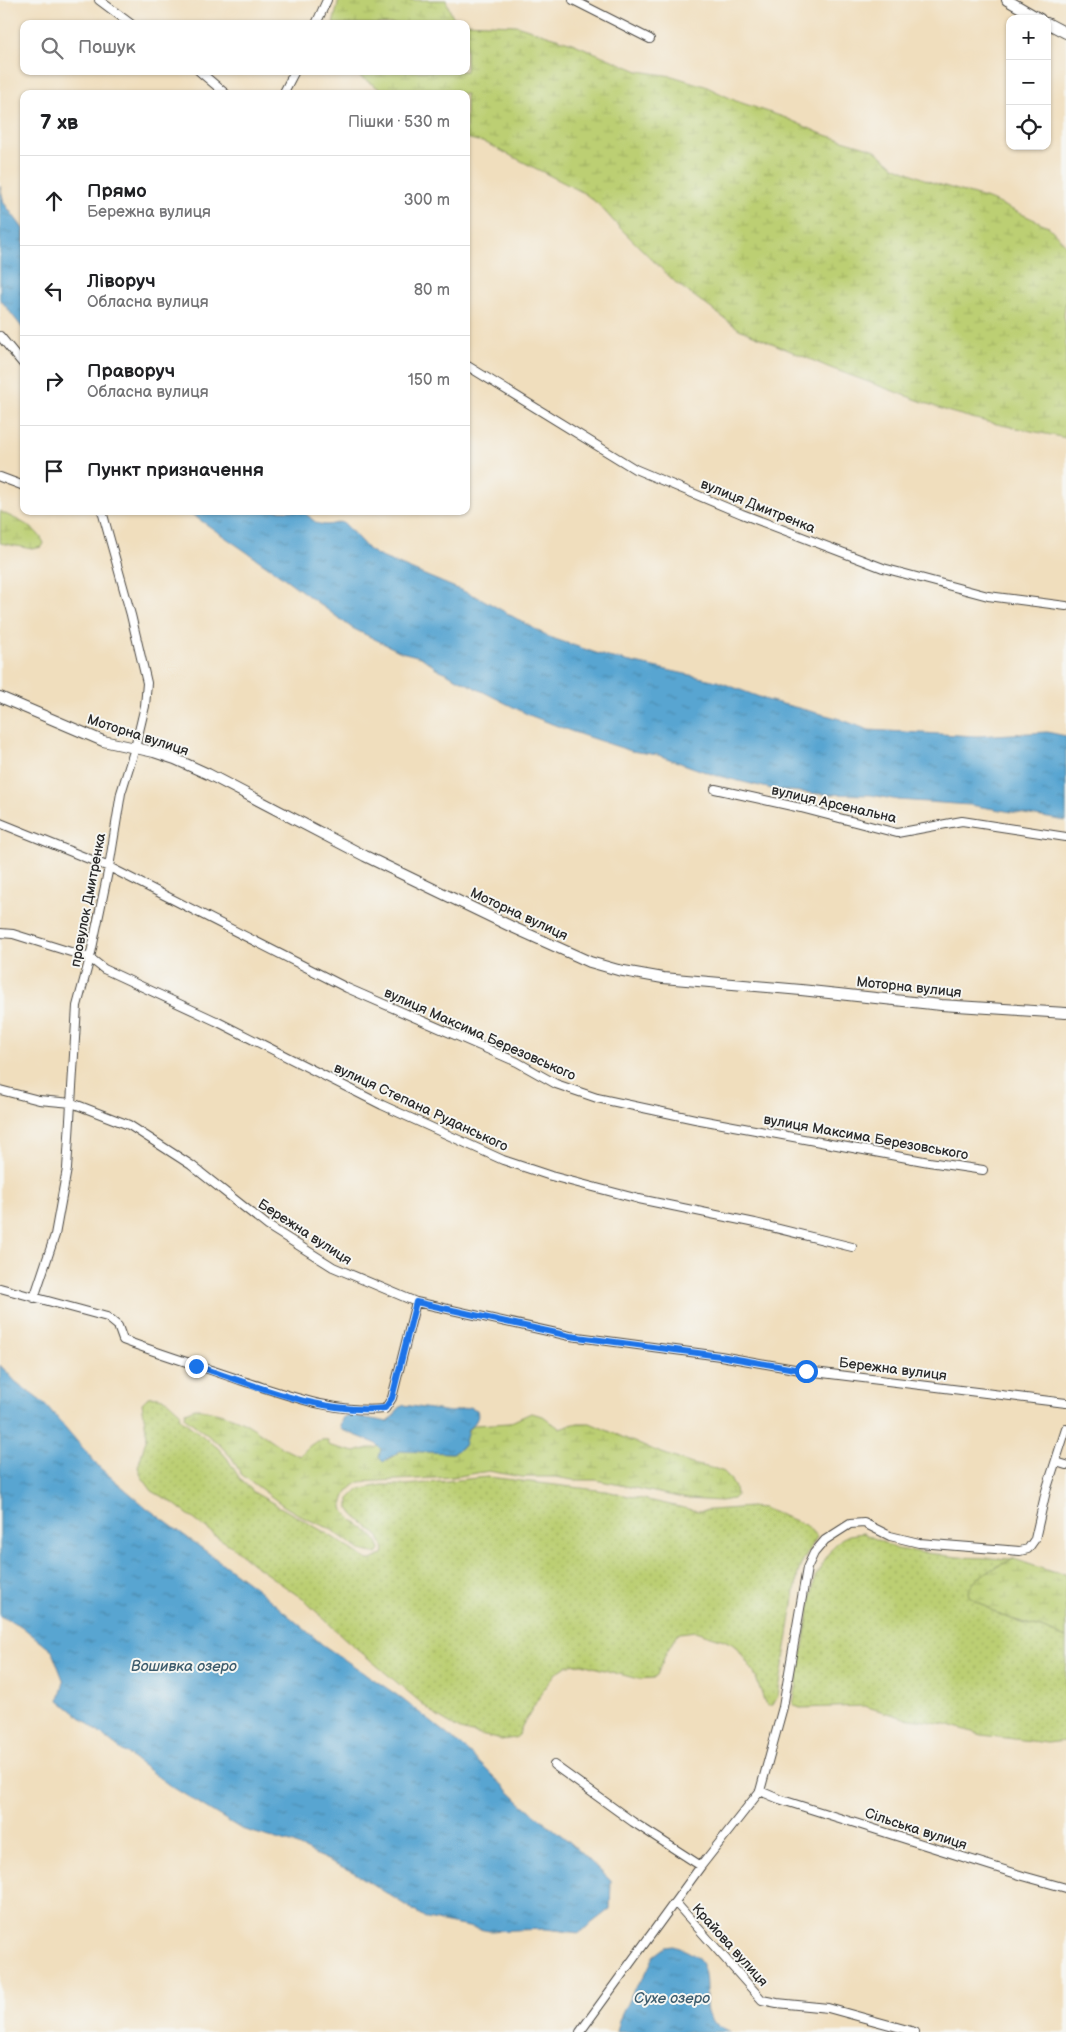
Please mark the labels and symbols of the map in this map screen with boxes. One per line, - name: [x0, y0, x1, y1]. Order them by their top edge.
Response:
- street label: вулиця Дмитренка: [698, 475, 818, 537]
- street label: Моторна вулиця: [85, 711, 191, 759]
- street label: вулиця Арсенальна: [770, 781, 899, 827]
- street label: провулок Дмитренка: [67, 831, 109, 968]
- street label: Моторна вулиця: [468, 884, 571, 944]
- street label: Моторна вулиця: [856, 973, 963, 1001]
- street label: вулиця Максима Березовського: [382, 984, 578, 1084]
- street label: вулиця Степана Руданського: [331, 1059, 511, 1155]
- street label: вулиця Максима Березовського: [762, 1111, 970, 1163]
- street label: Бережна вулиця: [255, 1195, 355, 1269]
- street label: Бережна вулиця: [838, 1354, 948, 1384]
- route end: [185, 1355, 208, 1378]
- route start: [795, 1360, 818, 1383]
- water label: Вошивка озеро: [131, 1657, 237, 1676]
- street label: Сільська вулиця: [863, 1804, 969, 1854]
- street label: Крайова вулиця: [688, 1900, 772, 1990]
- water label: Сухе озеро: [634, 1989, 710, 2008]

